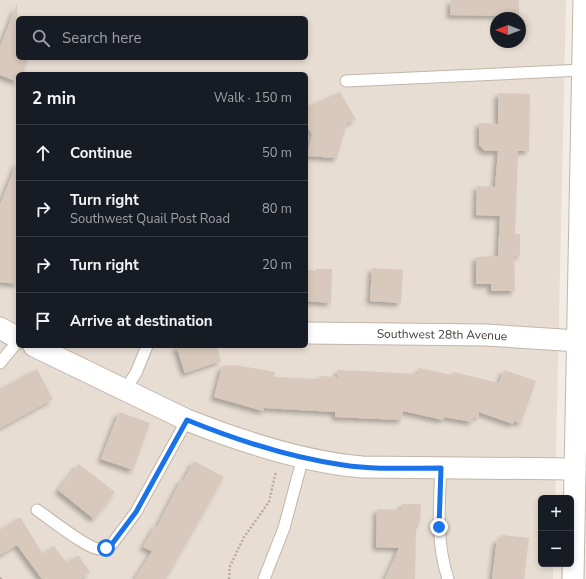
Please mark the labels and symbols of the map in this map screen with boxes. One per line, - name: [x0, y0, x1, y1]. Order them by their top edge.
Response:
- north arrow: [490, 12, 526, 48]
- street label: Southwest 28th Avenue: [377, 326, 508, 344]
- route end: [430, 518, 448, 536]
- route start: [97, 539, 115, 557]

